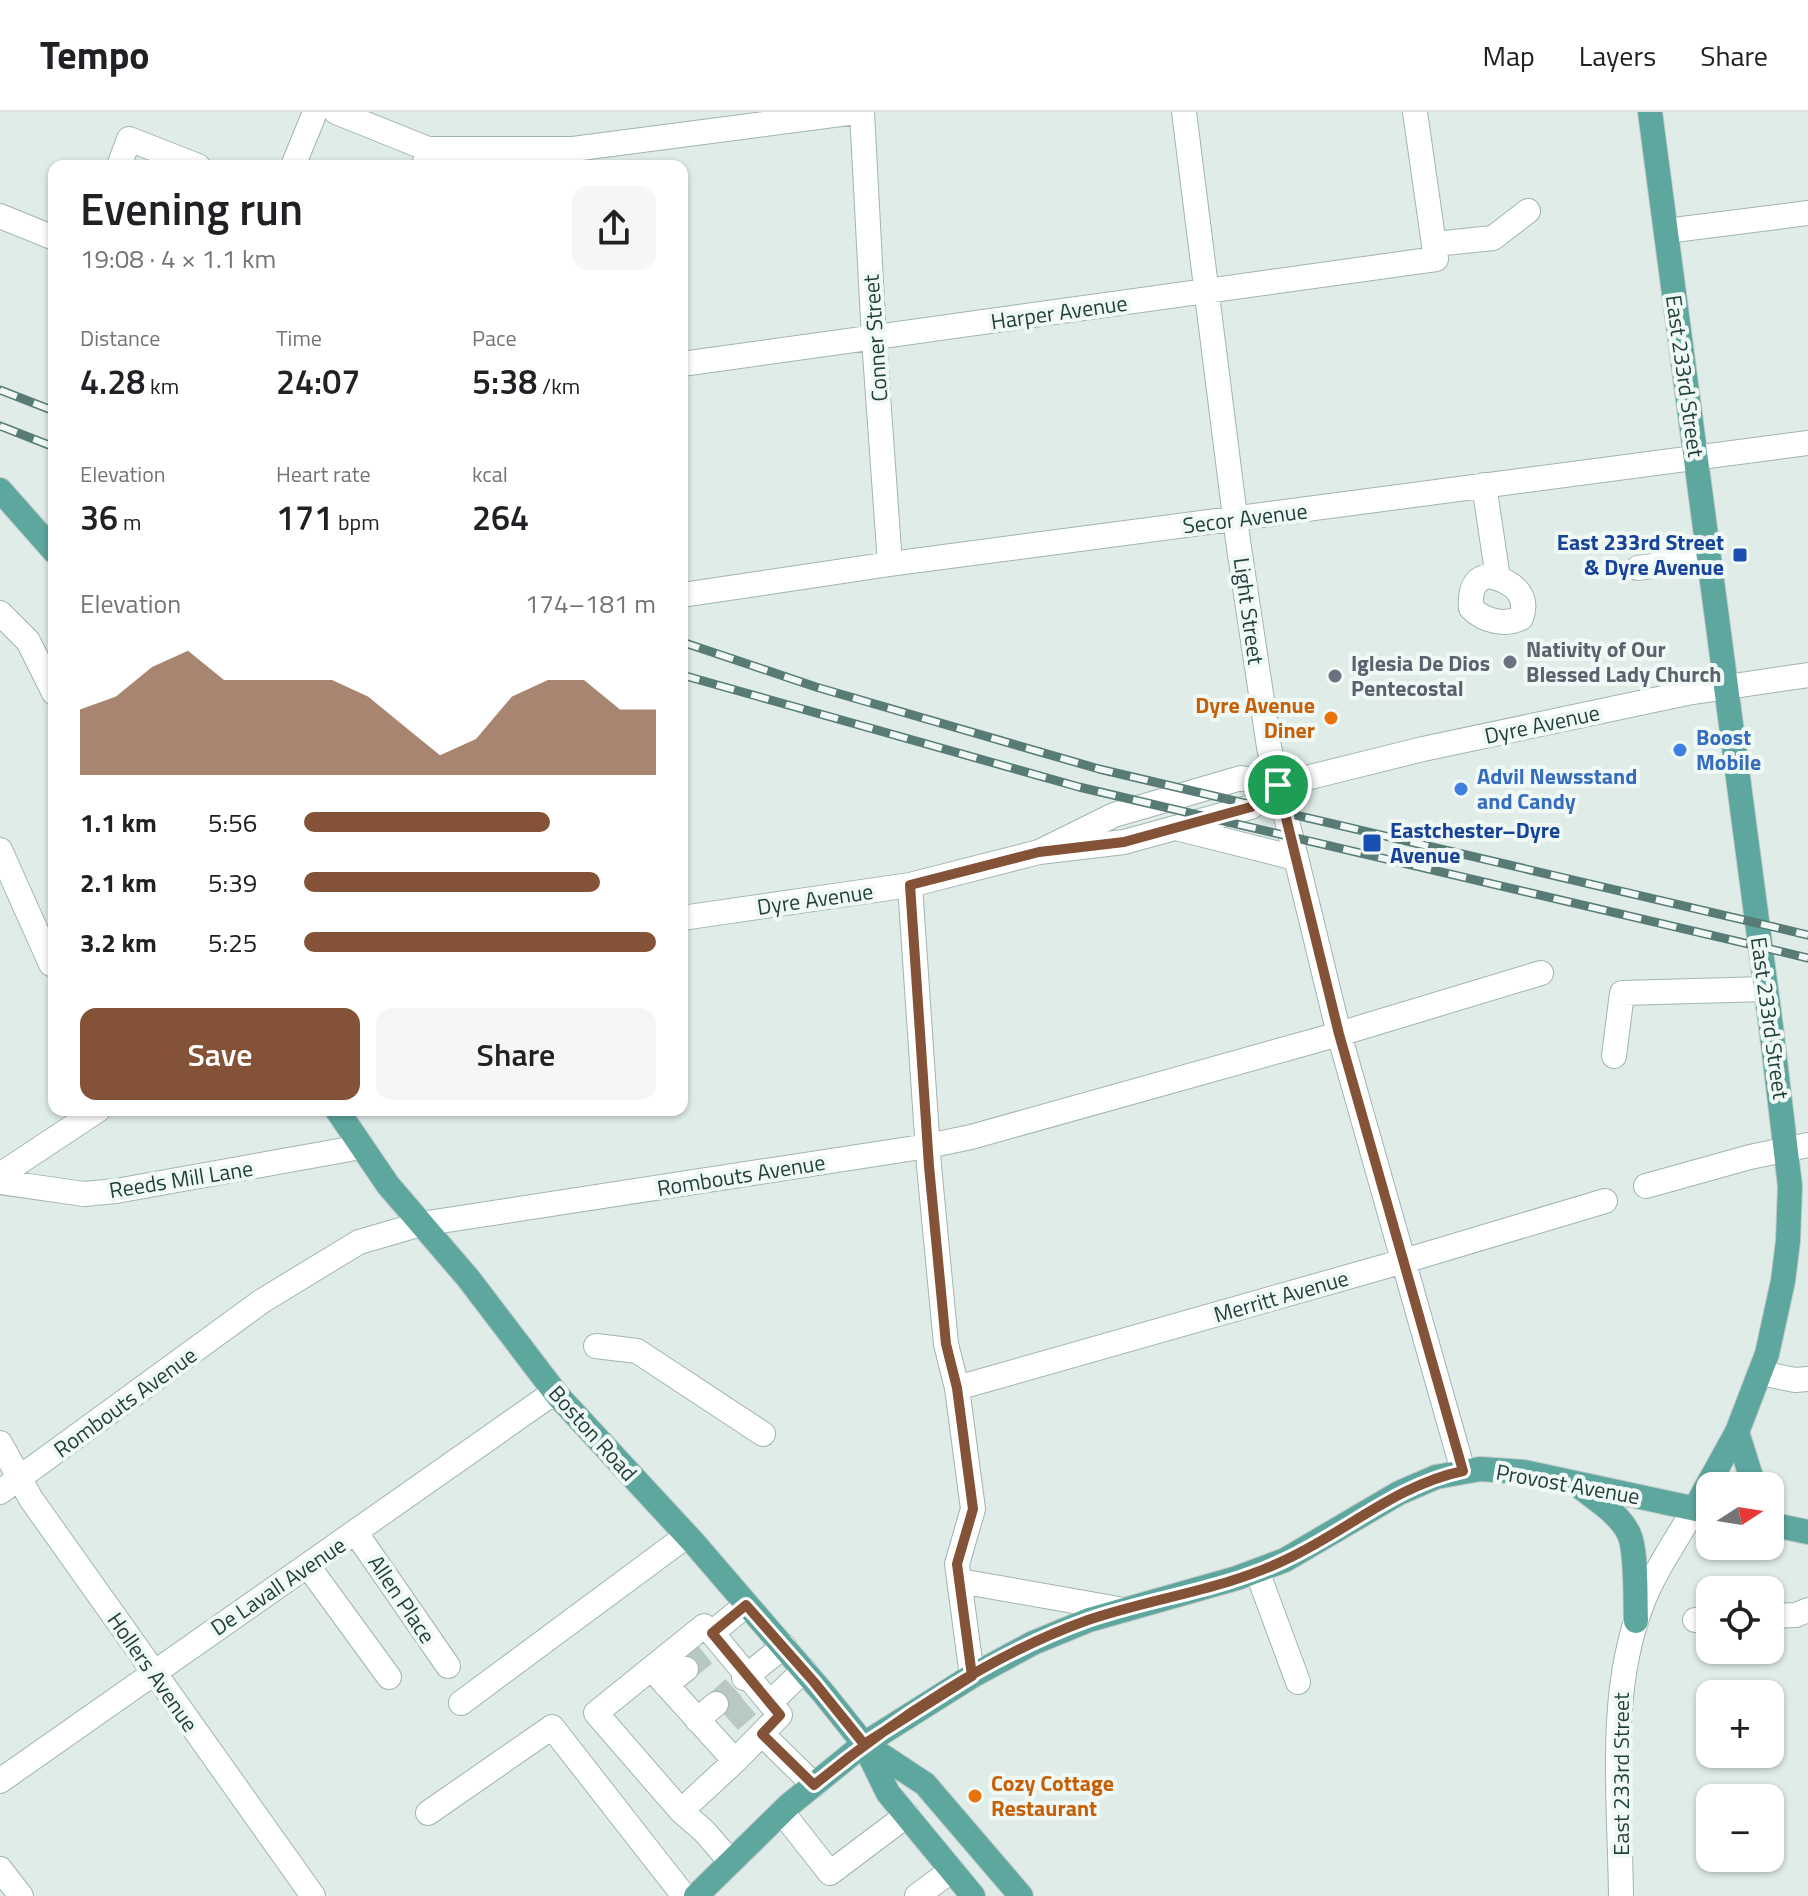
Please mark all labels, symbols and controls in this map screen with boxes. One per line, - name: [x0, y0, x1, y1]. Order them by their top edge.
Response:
- text: Tempo: [40, 26, 150, 84]
- text: Map: [1482, 34, 1535, 77]
- text: Layers: [1579, 34, 1656, 77]
- text: Share: [1700, 34, 1768, 77]
- text: Evening run: [80, 175, 303, 242]
- button: share: [572, 186, 656, 270]
- text: 19:08 · 4 × 1.1 km: [80, 239, 276, 278]
- street label: Conner Street: [854, 273, 896, 403]
- street label: Harper Avenue: [989, 286, 1129, 338]
- street label: East 233rd Street: [1657, 293, 1713, 460]
- text: Distance: [80, 321, 160, 355]
- text: Time: [276, 321, 322, 355]
- text: Pace: [472, 321, 517, 355]
- text: 4.28: [80, 355, 145, 407]
- text: 24:07: [276, 355, 360, 407]
- text: 5:38: [472, 355, 537, 407]
- text: km: [145, 369, 179, 403]
- text: /km: [537, 369, 580, 403]
- text: Elevation: [80, 457, 166, 491]
- text: Heart rate: [276, 457, 371, 491]
- text: kcal: [472, 457, 508, 491]
- text: 36: [80, 491, 118, 543]
- text: 171: [276, 491, 333, 543]
- text: 264: [472, 491, 529, 543]
- street label: Secor Avenue: [1181, 493, 1309, 543]
- text: m: [118, 505, 141, 539]
- text: bpm: [333, 505, 380, 539]
- place label: East 233rd Street & Dyre Avenue: [1557, 525, 1724, 584]
- marker: East 233rd Street & Dyre Avenue: [1731, 546, 1749, 564]
- street label: Light Street: [1225, 555, 1273, 667]
- text: Elevation: [80, 584, 181, 623]
- text: 174–181 m: [525, 584, 656, 623]
- place label: Nativity of Our Blessed Lady Church: [1526, 632, 1721, 691]
- place label: Iglesia De Dios Pentecostal: [1351, 646, 1490, 705]
- marker: Nativity of Our Blessed Lady Church: [1501, 653, 1519, 671]
- marker: Iglesia De Dios Pentecostal: [1326, 667, 1344, 685]
- place label: Dyre Avenue Diner: [1195, 688, 1315, 747]
- street label: Dyre Avenue: [1481, 695, 1603, 753]
- marker: Dyre Avenue Diner: [1322, 709, 1340, 727]
- place label: Boost Mobile: [1696, 720, 1761, 779]
- marker: Boost Mobile: [1671, 741, 1689, 759]
- pin: [1244, 751, 1312, 819]
- place label: Advil Newsstand and Candy: [1477, 759, 1637, 818]
- icon: arrive: [1256, 763, 1300, 807]
- marker: Advil Newsstand and Candy: [1452, 780, 1470, 798]
- text: 1.1 km: [80, 803, 157, 842]
- text: 5:56: [208, 803, 257, 842]
- place label: Eastchester–Dyre Avenue: [1390, 813, 1560, 872]
- marker: Eastchester–Dyre Avenue: [1361, 832, 1383, 854]
- text: 2.1 km: [80, 863, 157, 902]
- text: 5:39: [208, 863, 257, 902]
- street label: Dyre Avenue: [755, 874, 875, 924]
- text: 3.2 km: [80, 923, 157, 962]
- text: 5:25: [208, 923, 257, 962]
- street label: East 233rd Street: [1742, 935, 1798, 1102]
- button: Save: [80, 1008, 360, 1100]
- button: Share: [376, 1008, 656, 1100]
- street label: Rombouts Avenue: [654, 1145, 828, 1205]
- street label: Reeds Mill Lane: [107, 1151, 255, 1207]
- street label: Merritt Avenue: [1210, 1261, 1352, 1331]
- street label: Rombouts Avenue: [46, 1338, 204, 1466]
- street label: Boston Road: [541, 1377, 645, 1489]
- street label: Provost Avenue: [1493, 1455, 1643, 1513]
- north arrow: [1696, 1472, 1784, 1560]
- map controls: [1696, 1472, 1784, 1872]
- street label: De Lavall Avenue: [203, 1528, 353, 1644]
- street label: Allen Place: [360, 1548, 444, 1650]
- button: locate: [1696, 1576, 1784, 1664]
- street label: Hollers Avenue: [99, 1605, 207, 1739]
- button: +: [1696, 1680, 1784, 1768]
- street label: East 233rd Street: [1604, 1692, 1638, 1856]
- place label: Cozy Cottage Restaurant: [991, 1766, 1114, 1825]
- button: −: [1696, 1784, 1784, 1872]
- marker: Cozy Cottage Restaurant: [966, 1787, 984, 1805]

